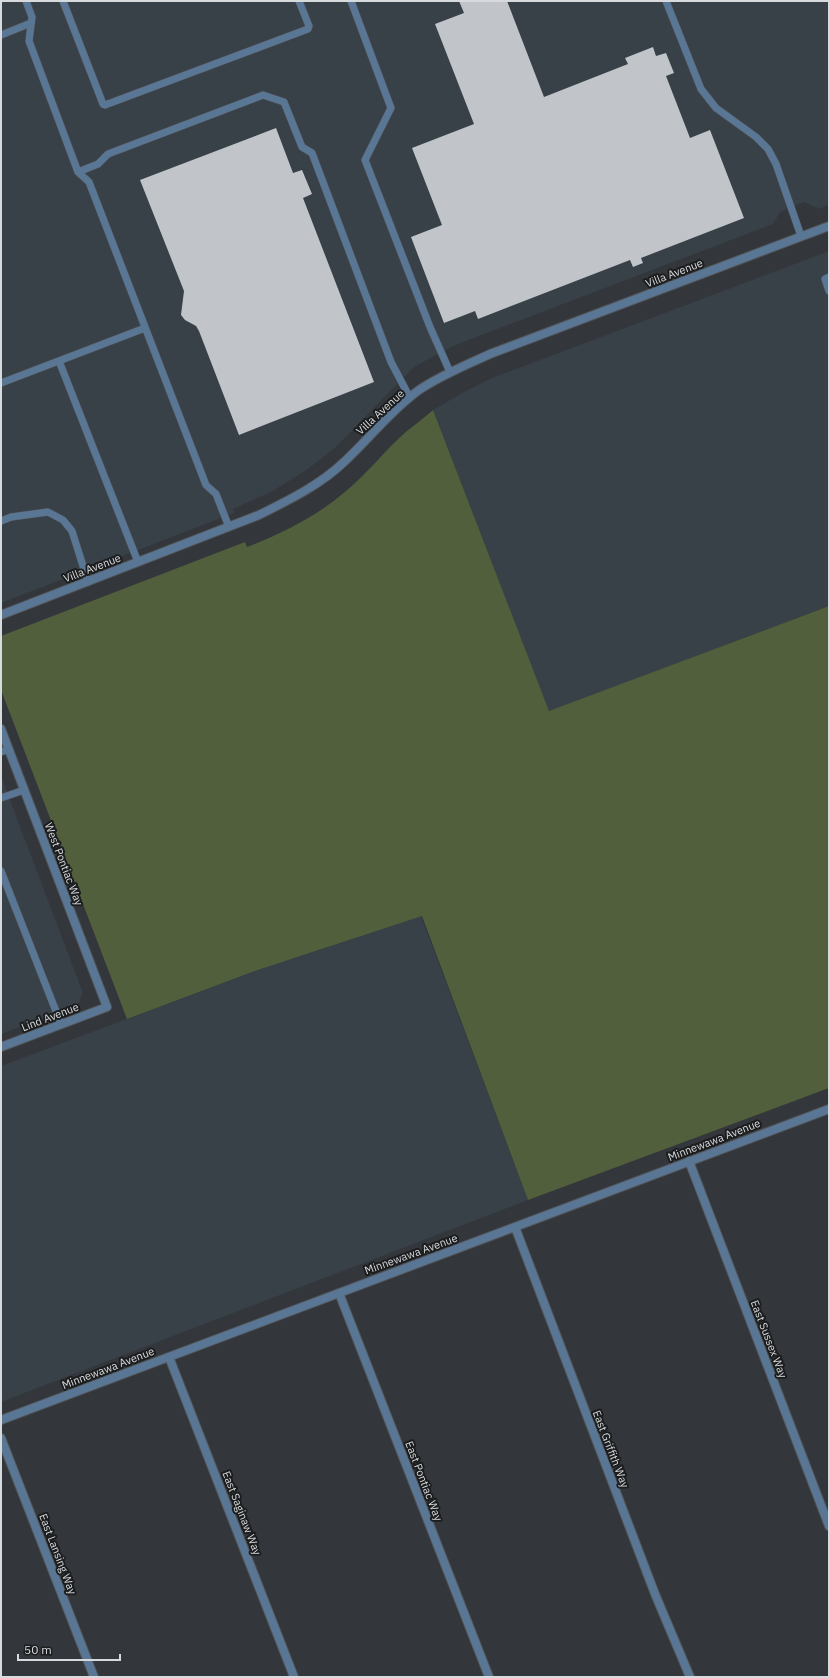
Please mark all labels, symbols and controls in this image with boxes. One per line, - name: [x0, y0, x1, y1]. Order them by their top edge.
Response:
- street label: Villa Avenue: [643, 256, 705, 290]
- street label: Villa Avenue: [353, 386, 407, 438]
- street label: Villa Avenue: [61, 551, 123, 585]
- street label: West Pontiac Way: [42, 820, 86, 908]
- street label: Lind Avenue: [19, 1000, 81, 1034]
- street label: Minnewawa Avenue: [666, 1116, 762, 1164]
- street label: Minnewawa Avenue: [363, 1231, 459, 1277]
- street label: East Sussex Way: [748, 1298, 790, 1380]
- street label: Minnewawa Avenue: [60, 1344, 156, 1392]
- street label: East Griffith Way: [590, 1408, 632, 1490]
- street label: East Pontiac Way: [402, 1439, 446, 1523]
- street label: East Saginaw Way: [220, 1469, 265, 1558]
- street label: East Lansing Way: [36, 1512, 80, 1597]
- scale bar: [18, 1636, 120, 1662]
- text: 50 m: [24, 1642, 52, 1657]

